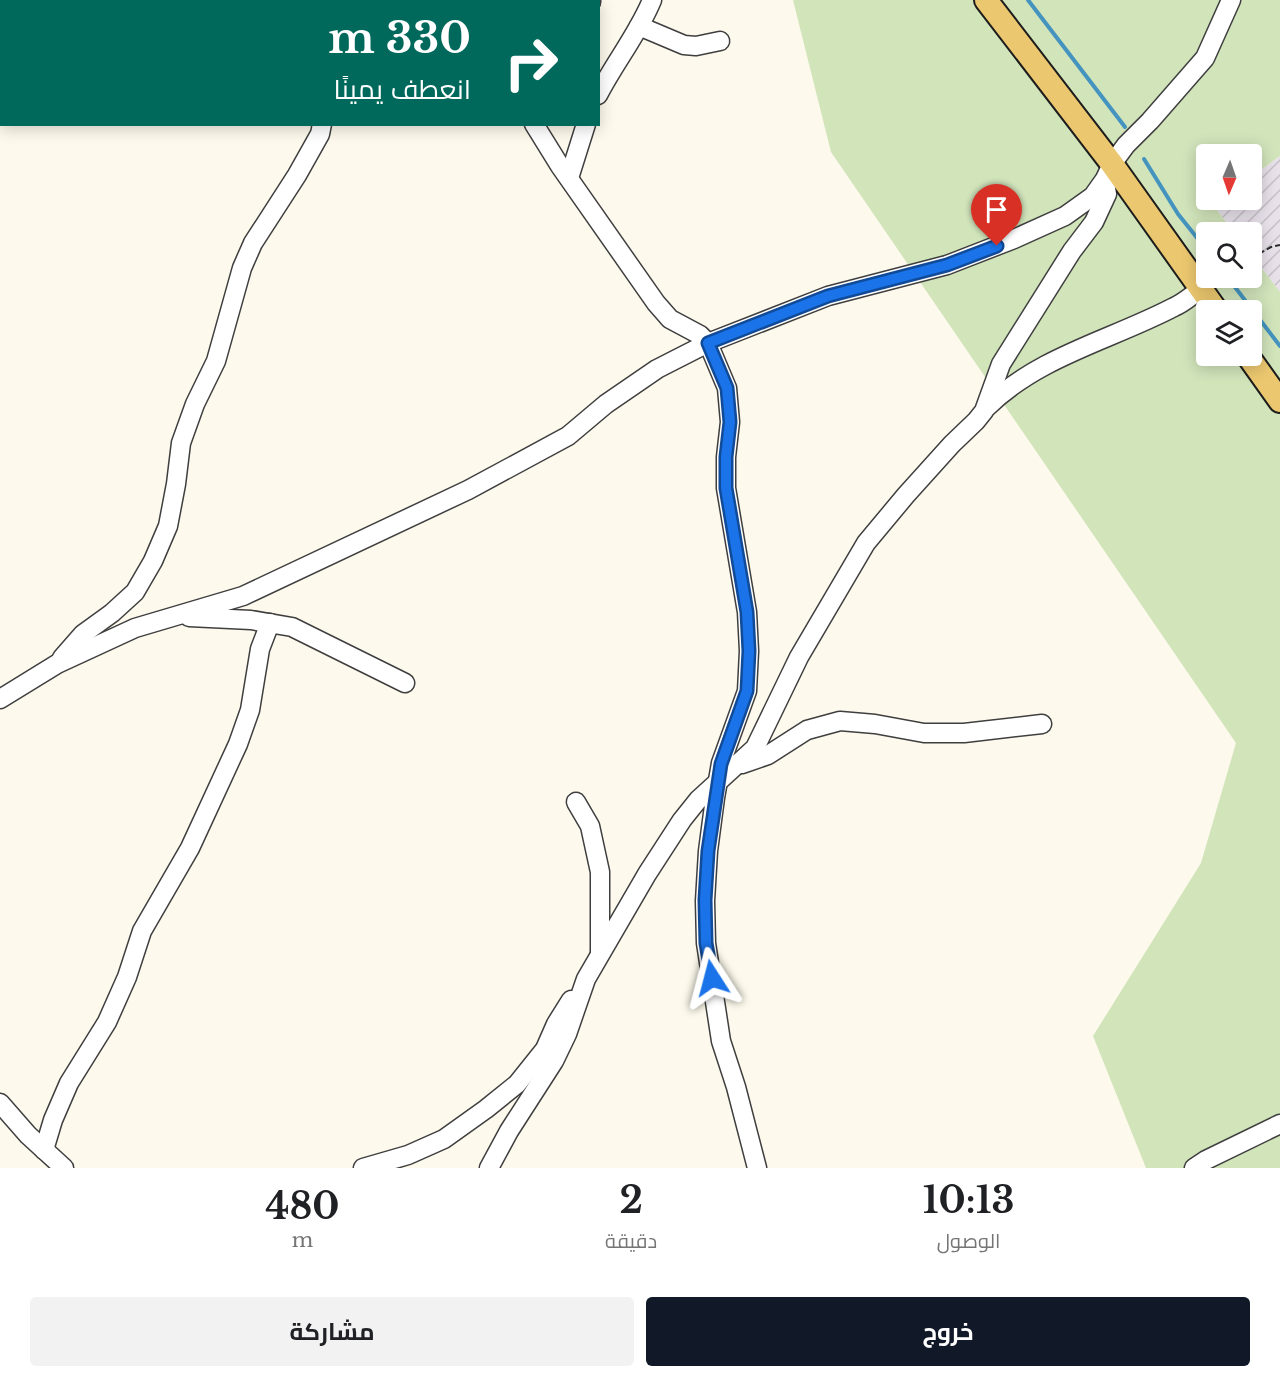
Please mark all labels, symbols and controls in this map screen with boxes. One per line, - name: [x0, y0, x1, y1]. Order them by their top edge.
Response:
- text: 330 m: [328, 12, 471, 64]
- icon: right: [492, 24, 570, 102]
- text: انعطف يمينًا: [334, 73, 471, 106]
- north arrow: [1196, 144, 1262, 210]
- map controls: [1196, 144, 1262, 366]
- pin: [971, 184, 1022, 246]
- icon: arrive: [980, 193, 1013, 226]
- button: search: [1196, 222, 1262, 288]
- button: layers: [1196, 300, 1262, 366]
- position arrow: [680, 946, 744, 1010]
- text: 2: [619, 1178, 643, 1223]
- text: 10:13: [923, 1178, 1014, 1223]
- text: 480: [266, 1184, 340, 1229]
- text: m: [292, 1228, 313, 1252]
- text: دقيقة: [605, 1229, 657, 1253]
- text: الوصول: [937, 1229, 1000, 1253]
- button: مشاركة: [30, 1297, 634, 1366]
- button: خروج: [646, 1297, 1250, 1366]

